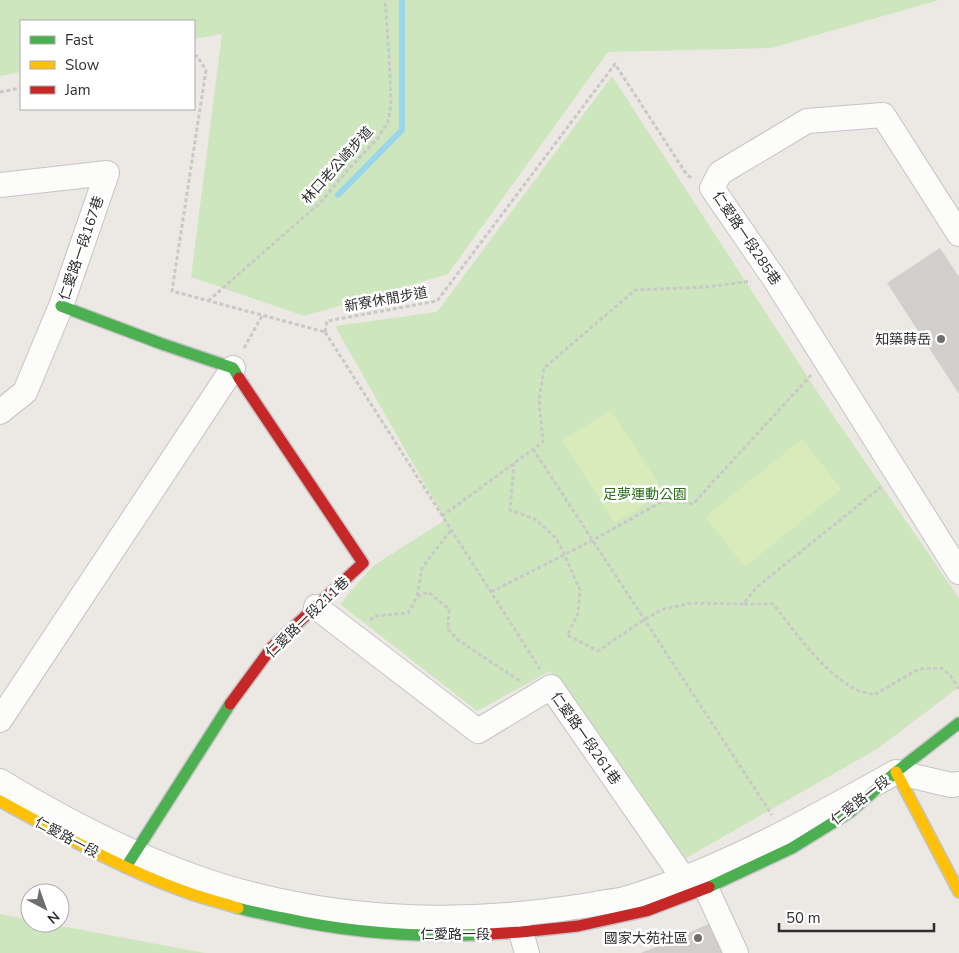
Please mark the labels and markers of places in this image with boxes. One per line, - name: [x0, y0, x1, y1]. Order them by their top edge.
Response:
- place label: 知築蒔岳: [875, 330, 931, 349]
- marker: 知築蒔岳: [935, 333, 947, 345]
- place label: 國家大苑社區: [604, 929, 688, 948]
- marker: 國家大苑社區: [692, 932, 704, 944]

